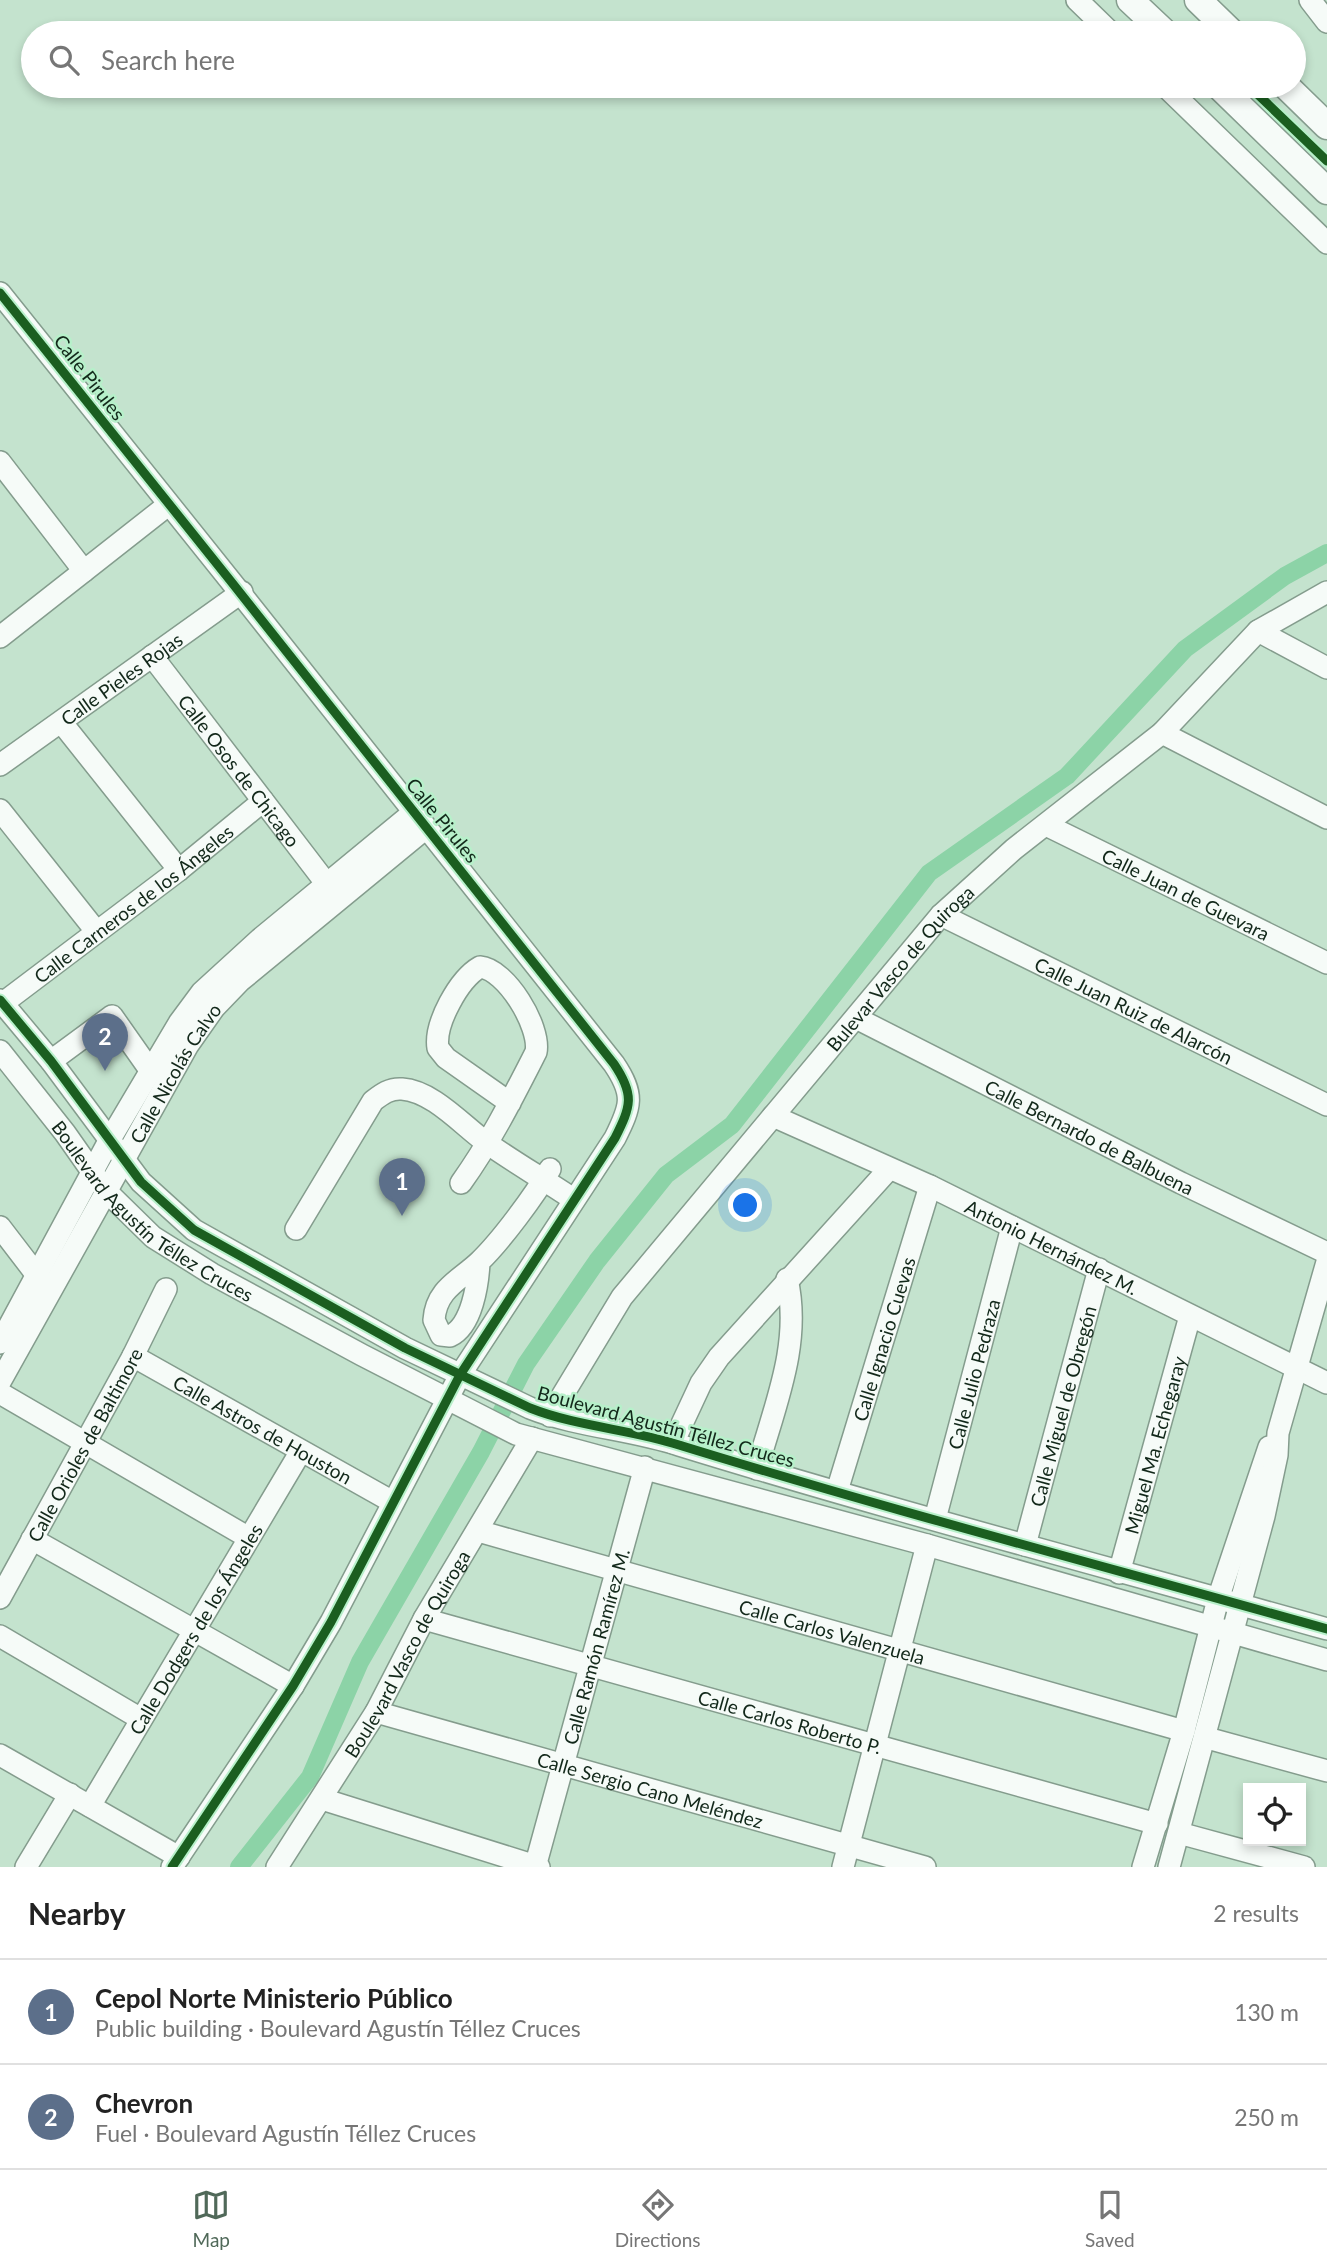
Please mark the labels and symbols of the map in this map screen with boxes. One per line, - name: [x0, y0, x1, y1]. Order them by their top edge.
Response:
- street label: Calle Pirules: [49, 330, 131, 424]
- street label: Calle Pieles Rojas: [56, 627, 186, 730]
- street label: Calle Osos de Chicago: [174, 690, 305, 851]
- street label: Calle Pirules: [402, 773, 484, 867]
- street label: Calle Carneros de los Ángeles: [29, 819, 237, 987]
- street label: Calle Juan de Guevara: [1098, 843, 1274, 945]
- street label: Bulevar Vasco de Quiroga: [821, 880, 978, 1055]
- street label: Calle Juan Ruiz de Alarcón: [1031, 952, 1237, 1068]
- street label: Calle Nicolás Calvo: [124, 999, 225, 1147]
- pin: 2: [82, 1013, 128, 1071]
- street label: Calle Bernardo de Balbuena: [981, 1074, 1198, 1199]
- street label: Boulevard Agustín Téllez Cruces: [48, 1115, 258, 1306]
- pin: 1: [379, 1158, 425, 1216]
- your location: [728, 1188, 762, 1222]
- street label: Antonio Hernández M.: [962, 1194, 1142, 1299]
- street label: Calle Ignacio Cuevas: [847, 1254, 919, 1424]
- street label: Calle Julio Pedraza: [942, 1296, 1004, 1452]
- street label: Calle Miguel de Obregón: [1024, 1303, 1100, 1509]
- street label: Calle Orioles de Baltimore: [22, 1344, 147, 1545]
- street label: Miguel Ma. Echegaray: [1119, 1353, 1190, 1536]
- street label: Calle Astros de Houston: [170, 1370, 356, 1488]
- street label: Boulevard Agustín Téllez Cruces: [535, 1381, 797, 1471]
- street label: Calle Dodgers de los Ángeles: [124, 1520, 267, 1738]
- street label: Calle Ramón Ramírez M.: [558, 1545, 634, 1747]
- street label: Boulevard Vasco de Quiroga: [339, 1546, 474, 1761]
- street label: Calle Carlos Valenzuela: [737, 1594, 928, 1669]
- street label: Calle Carlos Roberto P.: [696, 1685, 884, 1758]
- street label: Calle Sergio Cano Meléndez: [535, 1747, 766, 1832]

